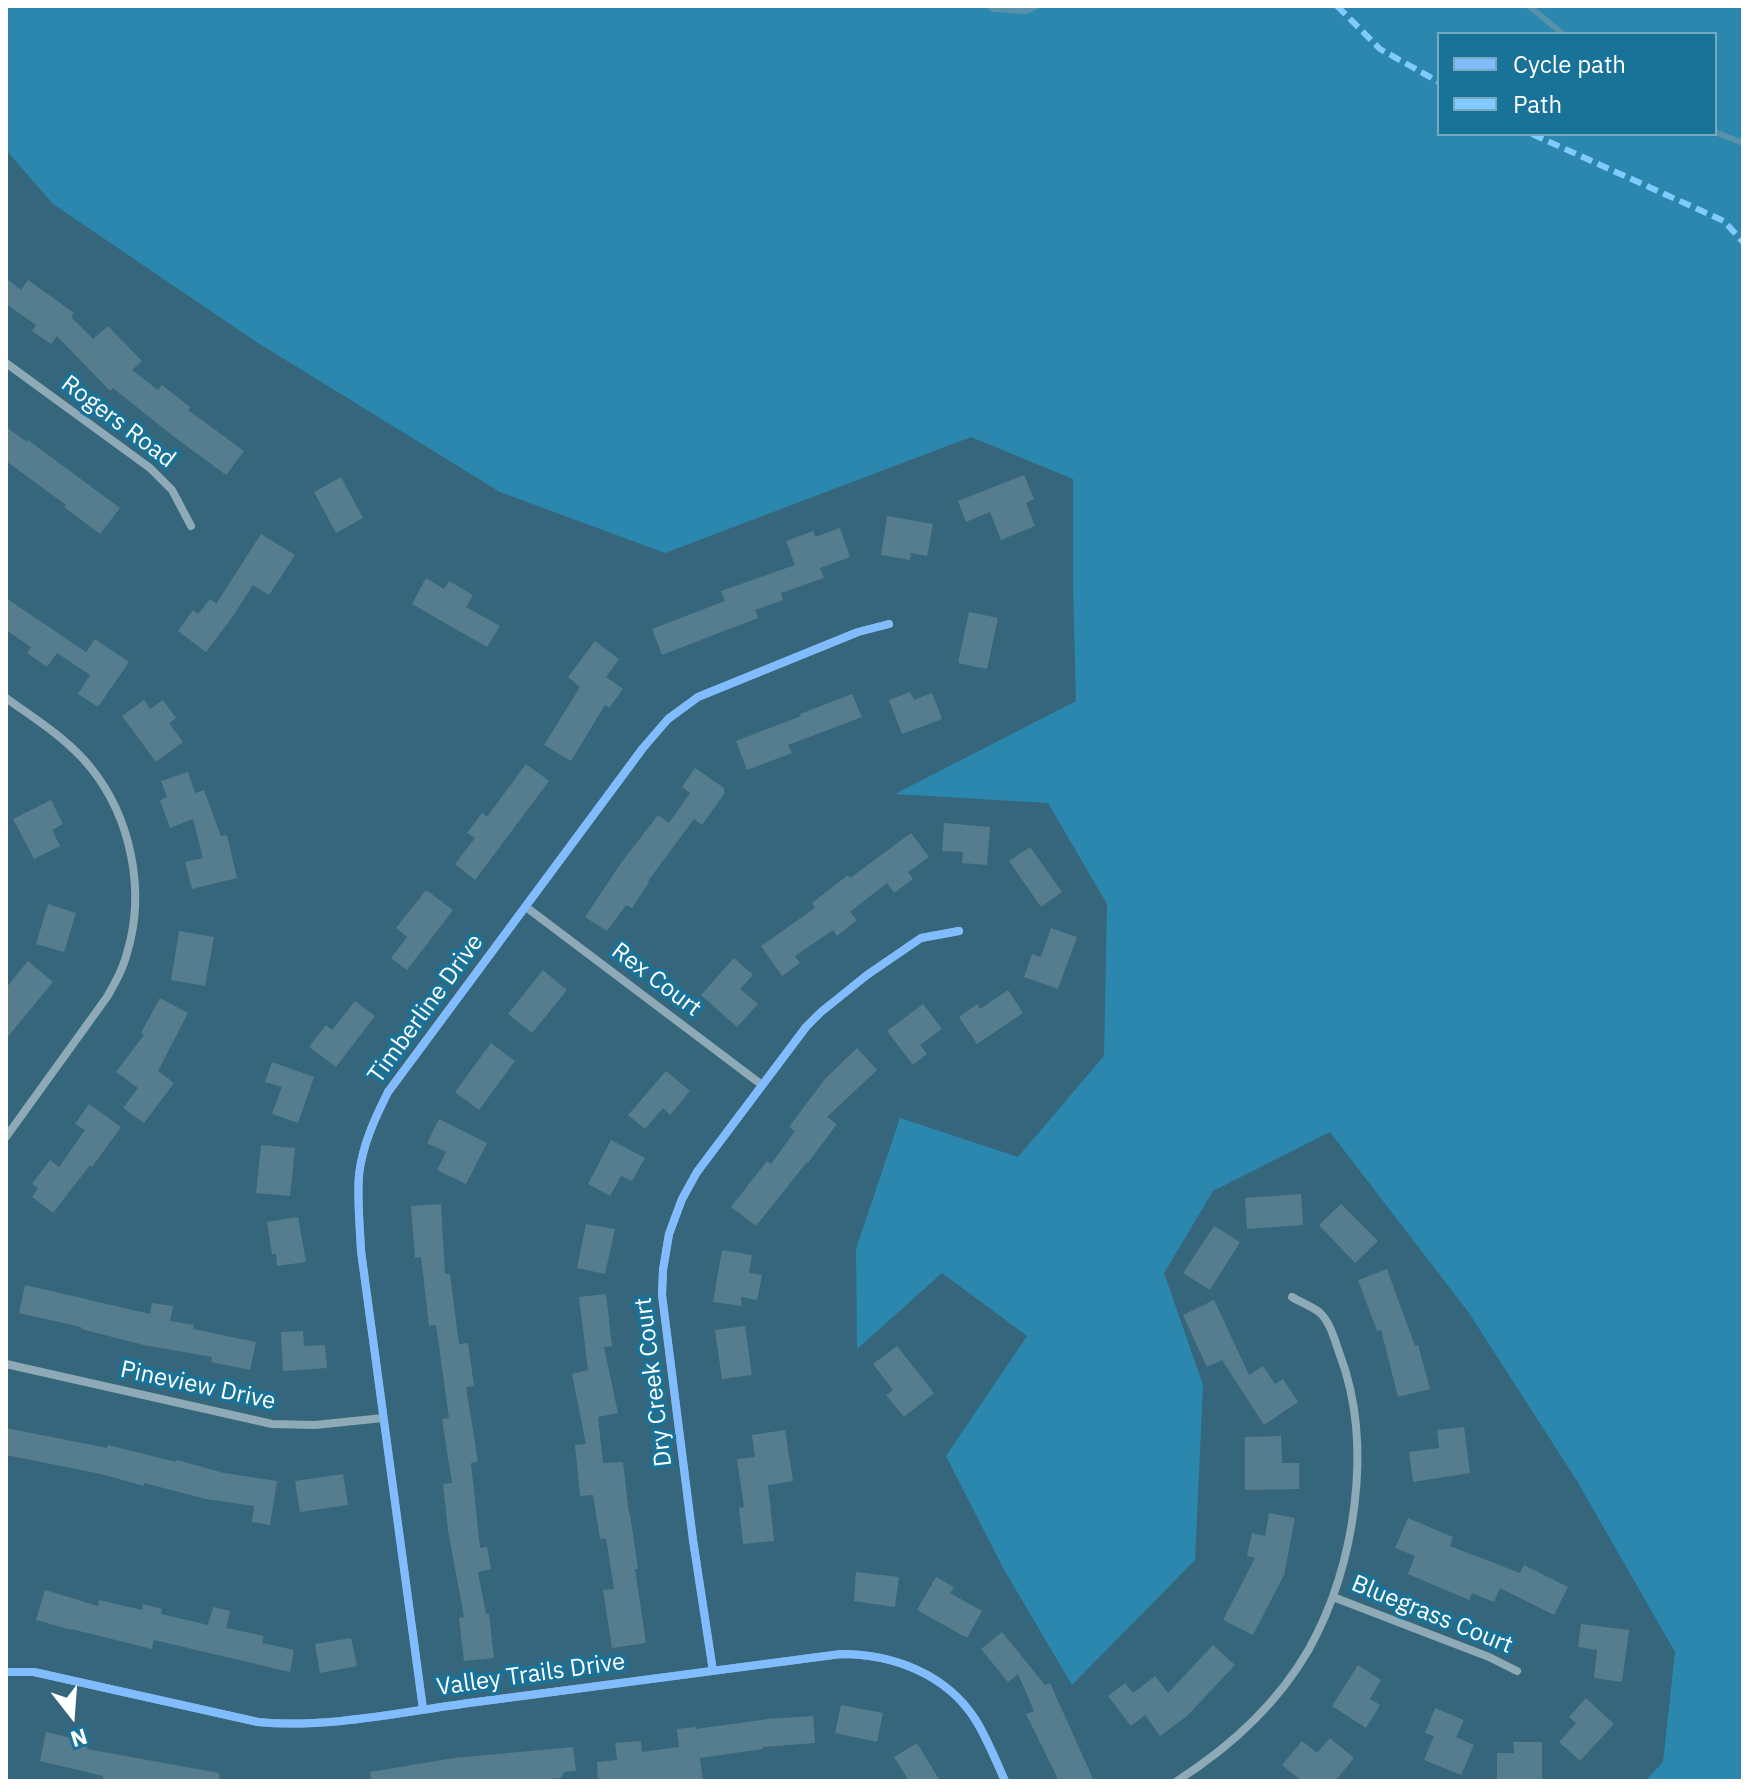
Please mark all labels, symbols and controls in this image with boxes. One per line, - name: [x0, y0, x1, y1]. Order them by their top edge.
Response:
- legend: [1437, 32, 1717, 136]
- text: Cycle path: [1513, 48, 1626, 80]
- text: Path: [1513, 88, 1562, 120]
- street label: Rogers Road: [55, 370, 181, 474]
- street label: Timberline Drive: [362, 929, 490, 1089]
- street label: Rex Court: [605, 937, 707, 1023]
- street label: Dry Creek Court: [629, 1296, 679, 1468]
- street label: Pineview Drive: [118, 1356, 278, 1416]
- street label: Bluegrass Court: [1347, 1570, 1517, 1660]
- street label: Valley Trails Drive: [435, 1648, 627, 1702]
- north arrow: [32, 1675, 112, 1755]
- text: N: [67, 1722, 91, 1755]

